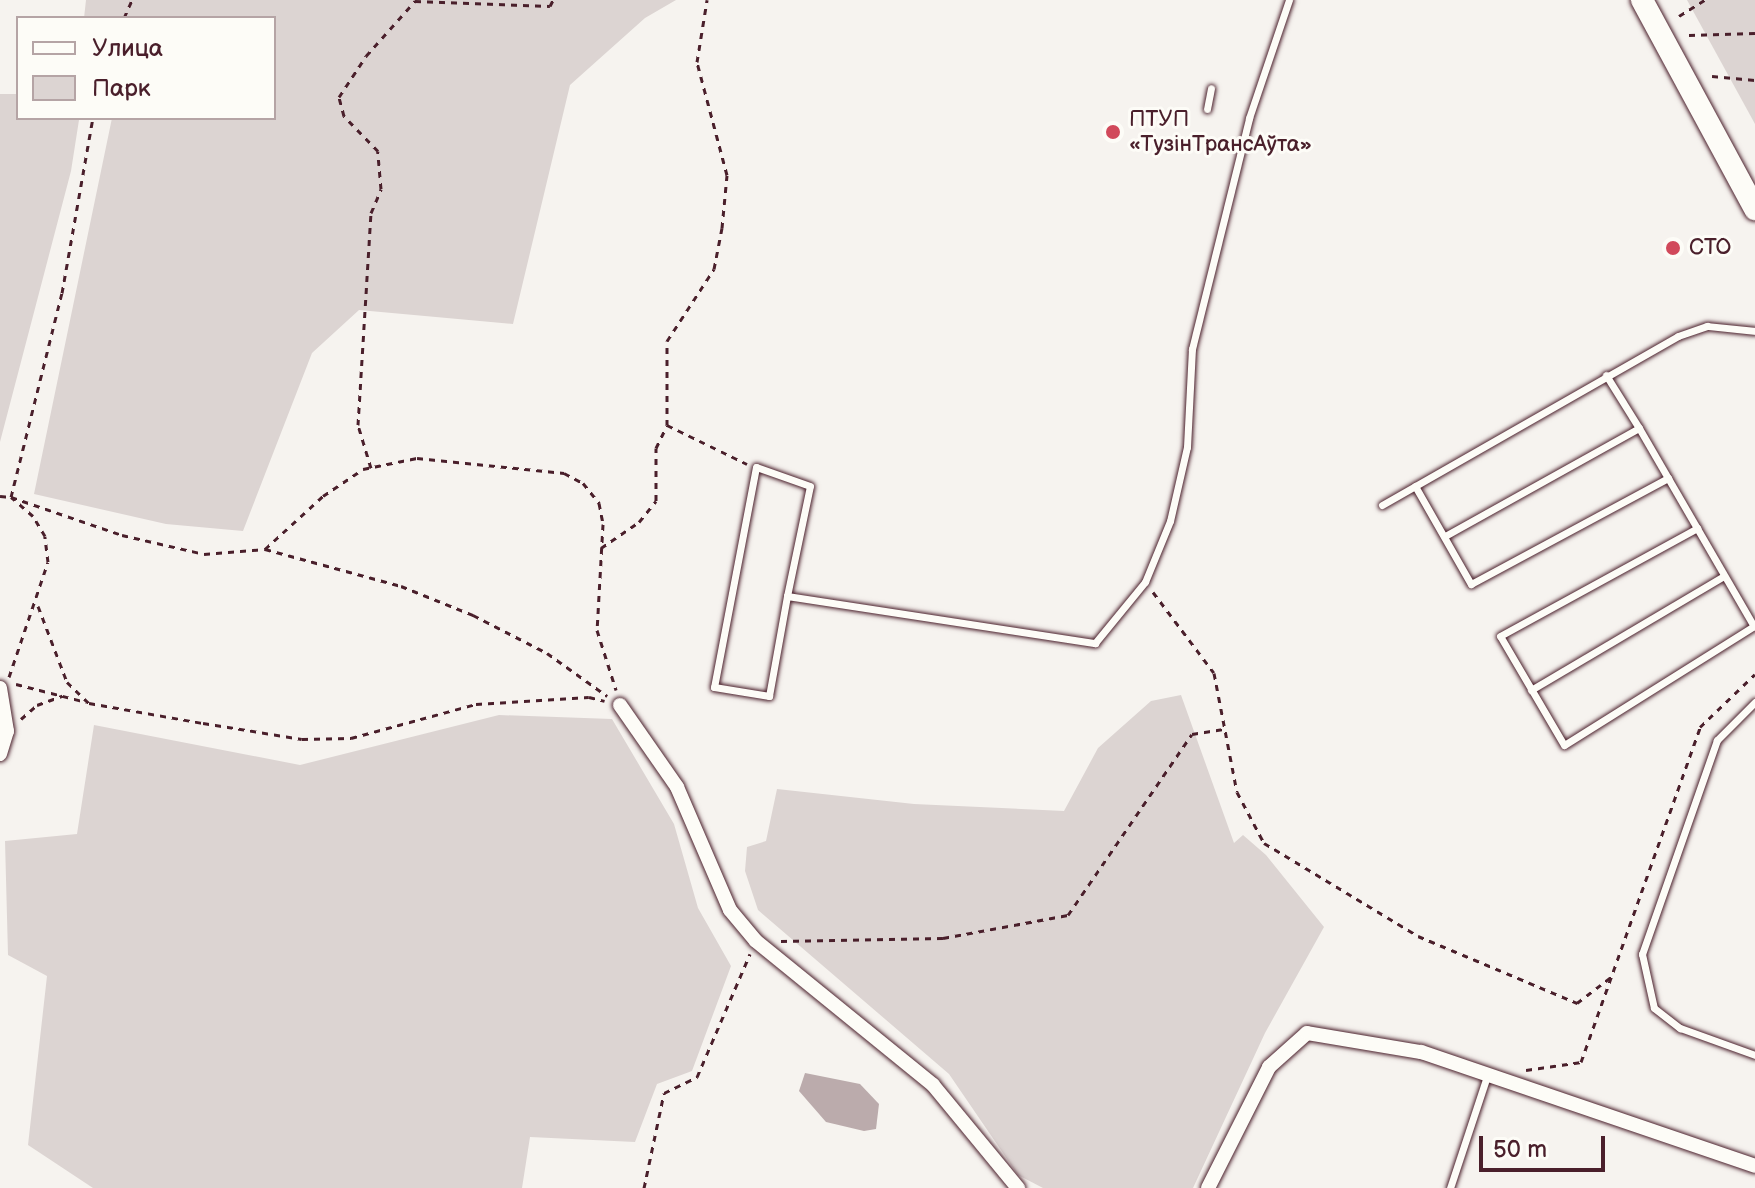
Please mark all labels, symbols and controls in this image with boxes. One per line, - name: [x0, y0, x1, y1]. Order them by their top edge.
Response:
- legend: [16, 16, 276, 120]
- text: Улица: [92, 34, 163, 63]
- text: Парк: [92, 74, 150, 103]
- place label: ПТУП «ТузінТрансАўта»: [1129, 106, 1312, 158]
- marker: ПТУП «ТузінТрансАўта»: [1104, 123, 1122, 141]
- place label: СТО: [1689, 235, 1731, 261]
- marker: СТО: [1664, 239, 1682, 257]
- scale bar: [1483, 1120, 1609, 1170]
- text: 50 m: [1493, 1135, 1547, 1164]

